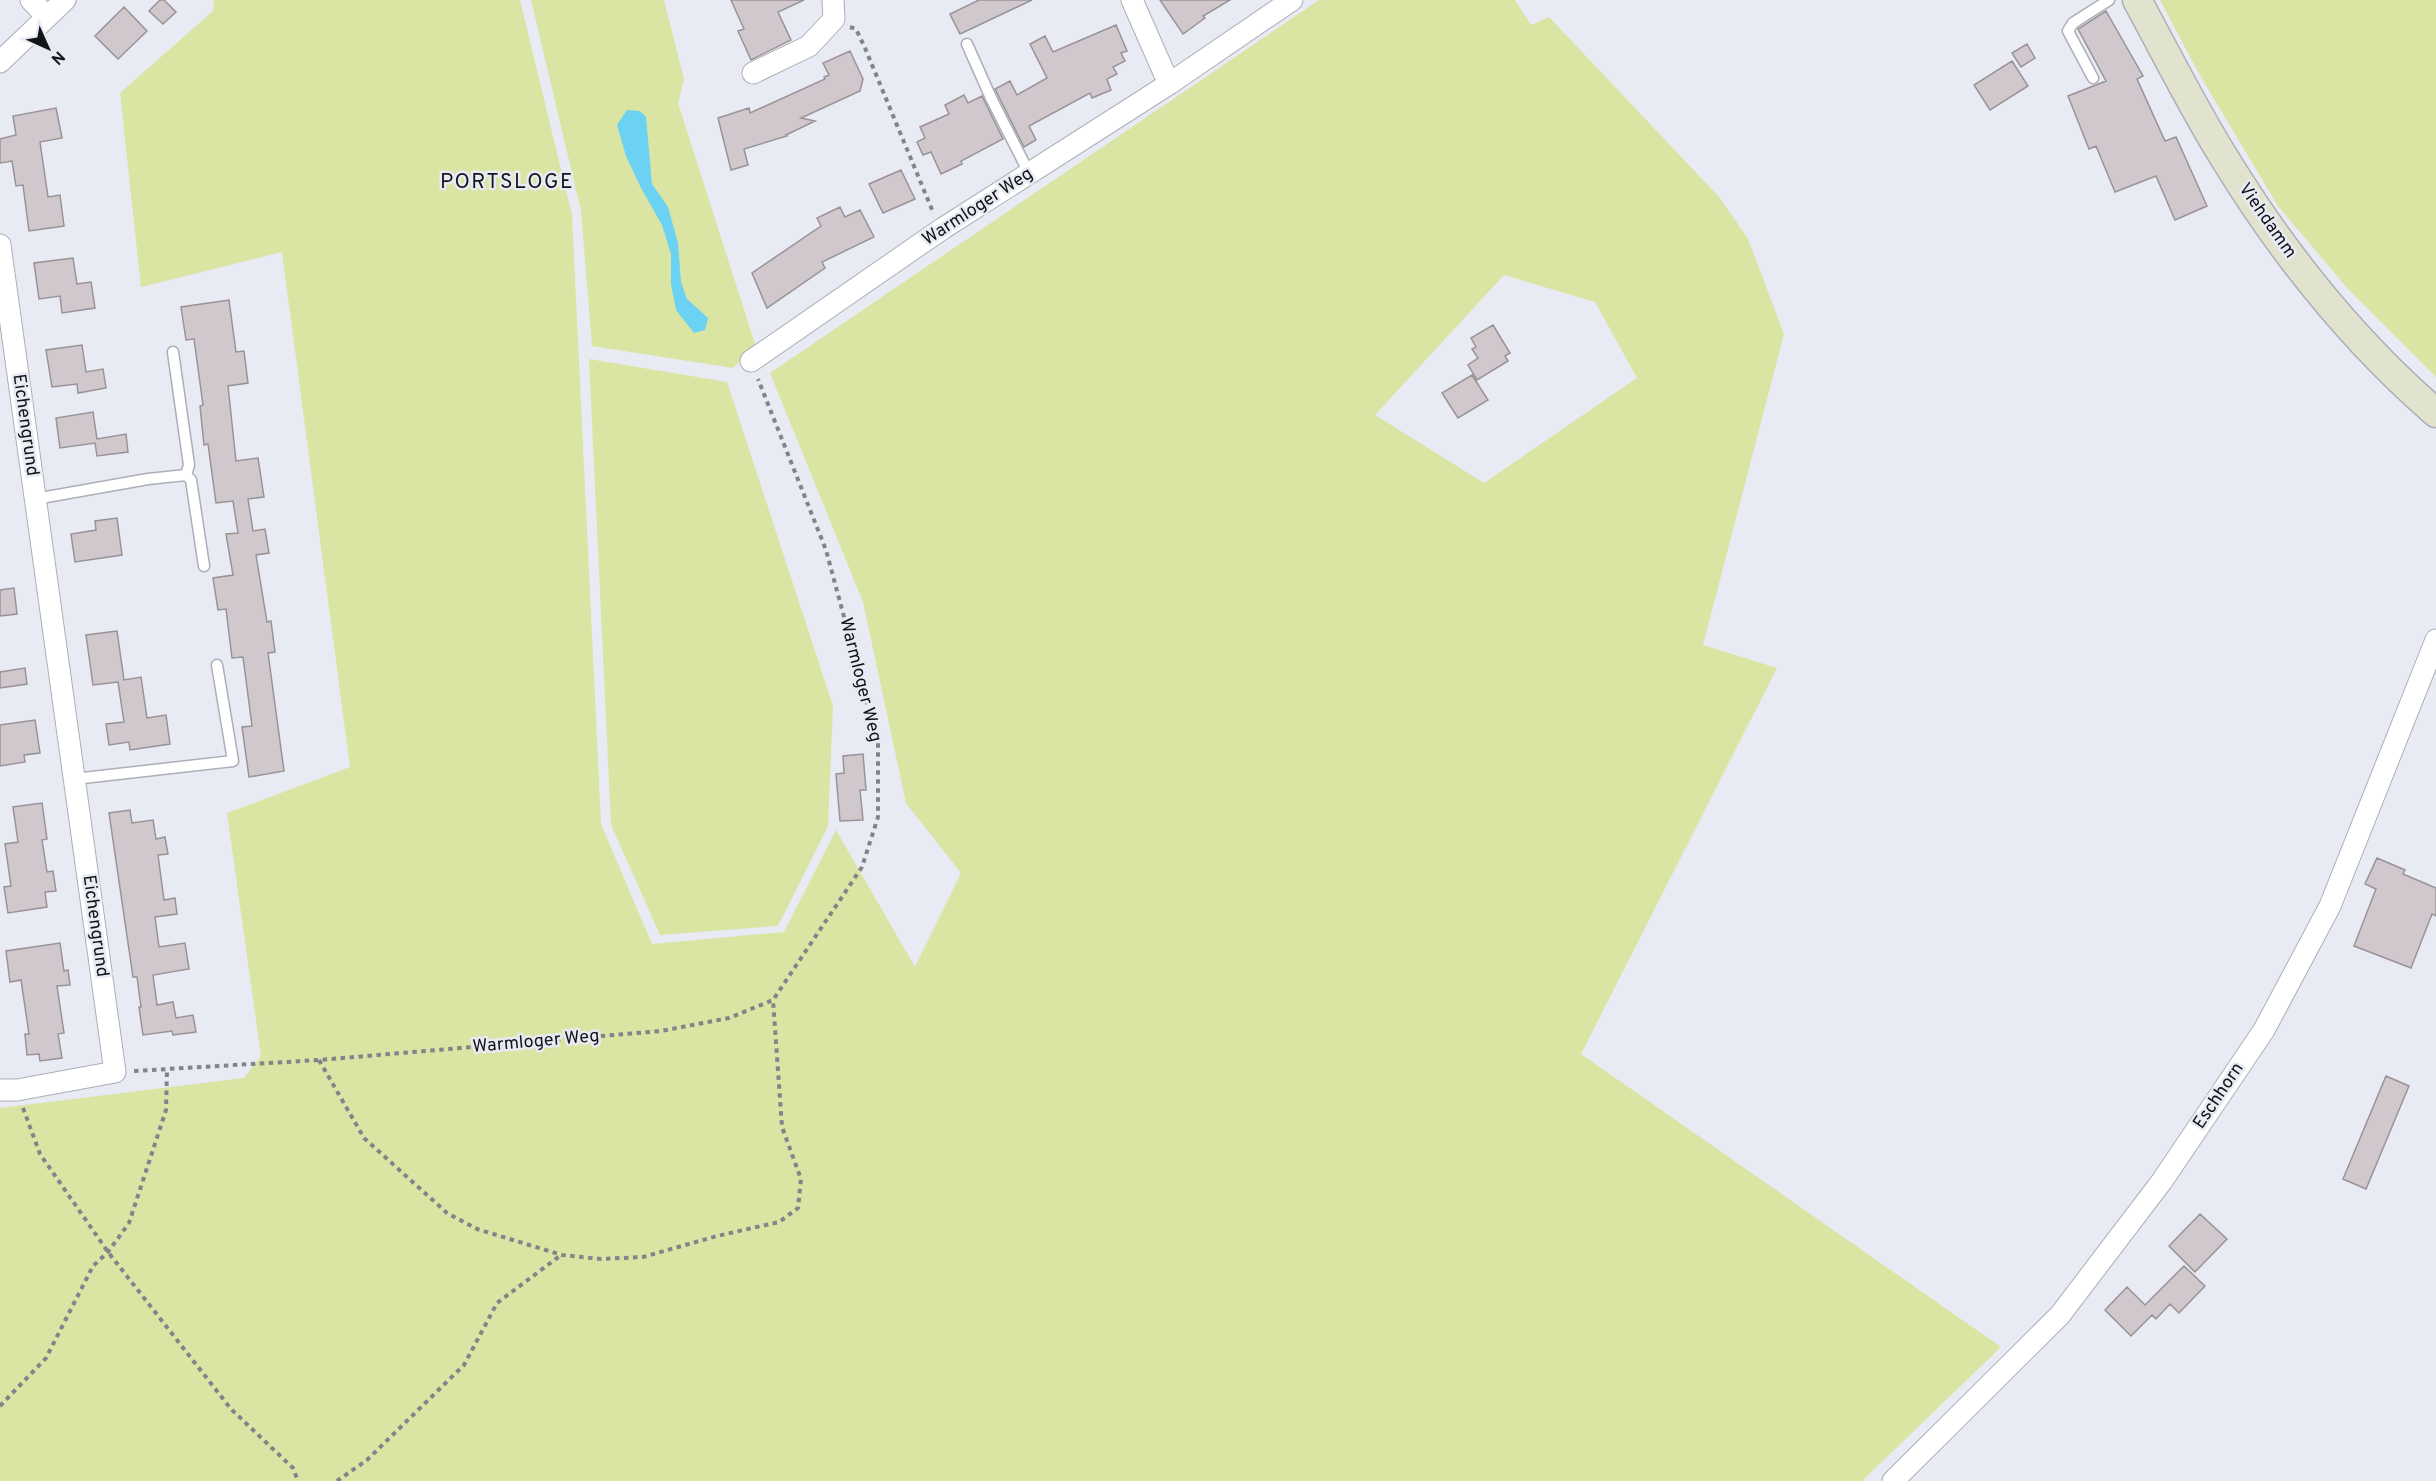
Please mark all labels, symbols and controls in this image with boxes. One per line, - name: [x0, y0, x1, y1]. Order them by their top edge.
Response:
- north arrow: [18, 18, 78, 78]
- text: N: [46, 46, 68, 68]
- street label: Warmloger Weg: [918, 163, 1038, 251]
- district label: PORTSLOGE: [440, 169, 574, 196]
- street label: Viehdamm: [2233, 179, 2301, 263]
- street label: Eichengrund: [6, 372, 44, 478]
- street label: Warmloger Weg: [833, 615, 887, 745]
- street label: Eichengrund: [76, 873, 114, 979]
- street label: Warmloger Weg: [472, 1025, 600, 1059]
- street label: Eschhorn: [2188, 1058, 2250, 1134]

